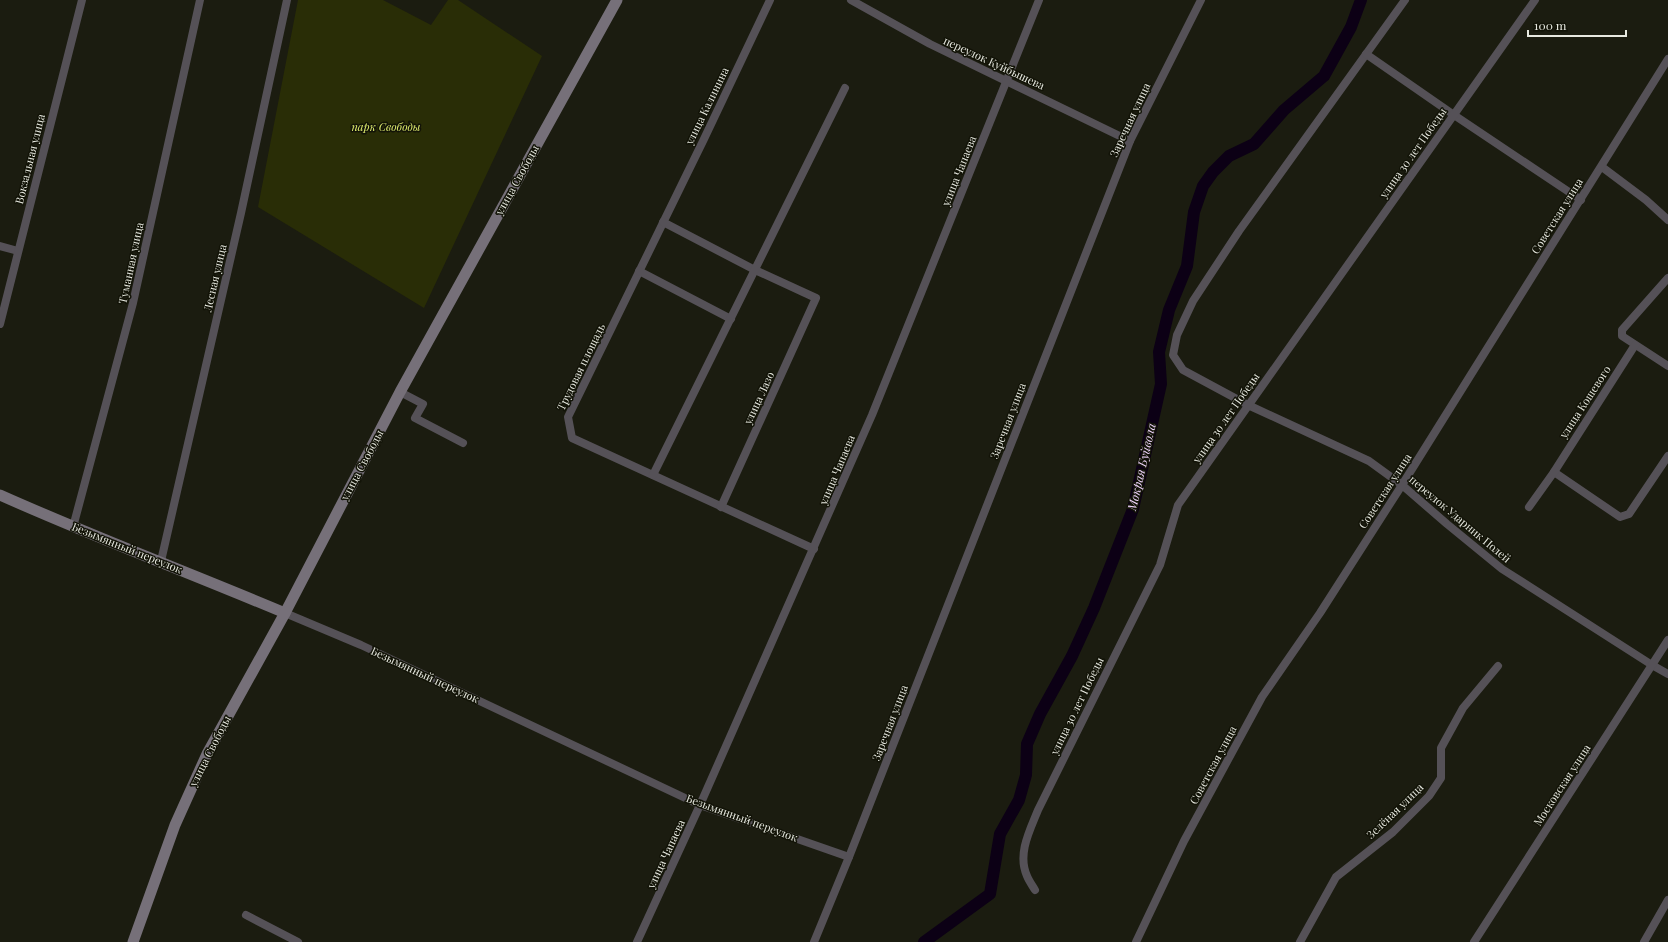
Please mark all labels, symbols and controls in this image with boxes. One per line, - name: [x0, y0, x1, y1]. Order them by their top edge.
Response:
- scale bar: [1528, 12, 1626, 38]
- text: 100 m: [1534, 17, 1567, 33]
- street label: переулок Куйбышева: [941, 33, 1048, 93]
- street label: улица Калинина: [681, 64, 732, 148]
- street label: Заречная улица: [1106, 80, 1154, 159]
- street label: улица 30 лет Победы: [1375, 104, 1450, 202]
- street label: Вокзальная улица: [11, 112, 48, 205]
- park label: парк Свободы: [351, 119, 421, 134]
- street label: улица Чапаева: [937, 133, 980, 209]
- street label: улица Свободы: [491, 142, 542, 218]
- street label: Советская улица: [1527, 175, 1586, 256]
- street label: Туманная улица: [115, 220, 147, 305]
- street label: Лесная улица: [199, 242, 230, 314]
- street label: Трудовая площадь: [553, 321, 608, 413]
- street label: улица Кошевого: [1555, 362, 1614, 442]
- street label: улица Лазо: [739, 369, 777, 428]
- street label: улица 30 лет Победы: [1188, 369, 1263, 467]
- street label: Заречная улица: [986, 380, 1029, 461]
- water label: Мокрая Буйвола: [1123, 422, 1159, 513]
- street label: улица Свободы: [336, 426, 387, 503]
- street label: улица Чапаева: [815, 432, 858, 508]
- street label: Советская улица: [1355, 450, 1415, 531]
- street label: переулок Ударник Полей: [1406, 472, 1514, 566]
- street label: Безымянный переулок: [70, 519, 185, 577]
- street label: Безымянный переулок: [369, 643, 482, 707]
- street label: улица 30 лет Победы: [1046, 654, 1107, 758]
- street label: Заречная улица: [868, 682, 911, 763]
- street label: улица Свободы: [185, 712, 234, 790]
- street label: Советская улица: [1186, 723, 1240, 807]
- street label: Московская улица: [1530, 741, 1594, 828]
- street label: Зелёная улица: [1363, 779, 1427, 842]
- street label: Безымянный переулок: [684, 790, 801, 845]
- street label: улица Чапаева: [643, 816, 688, 892]

